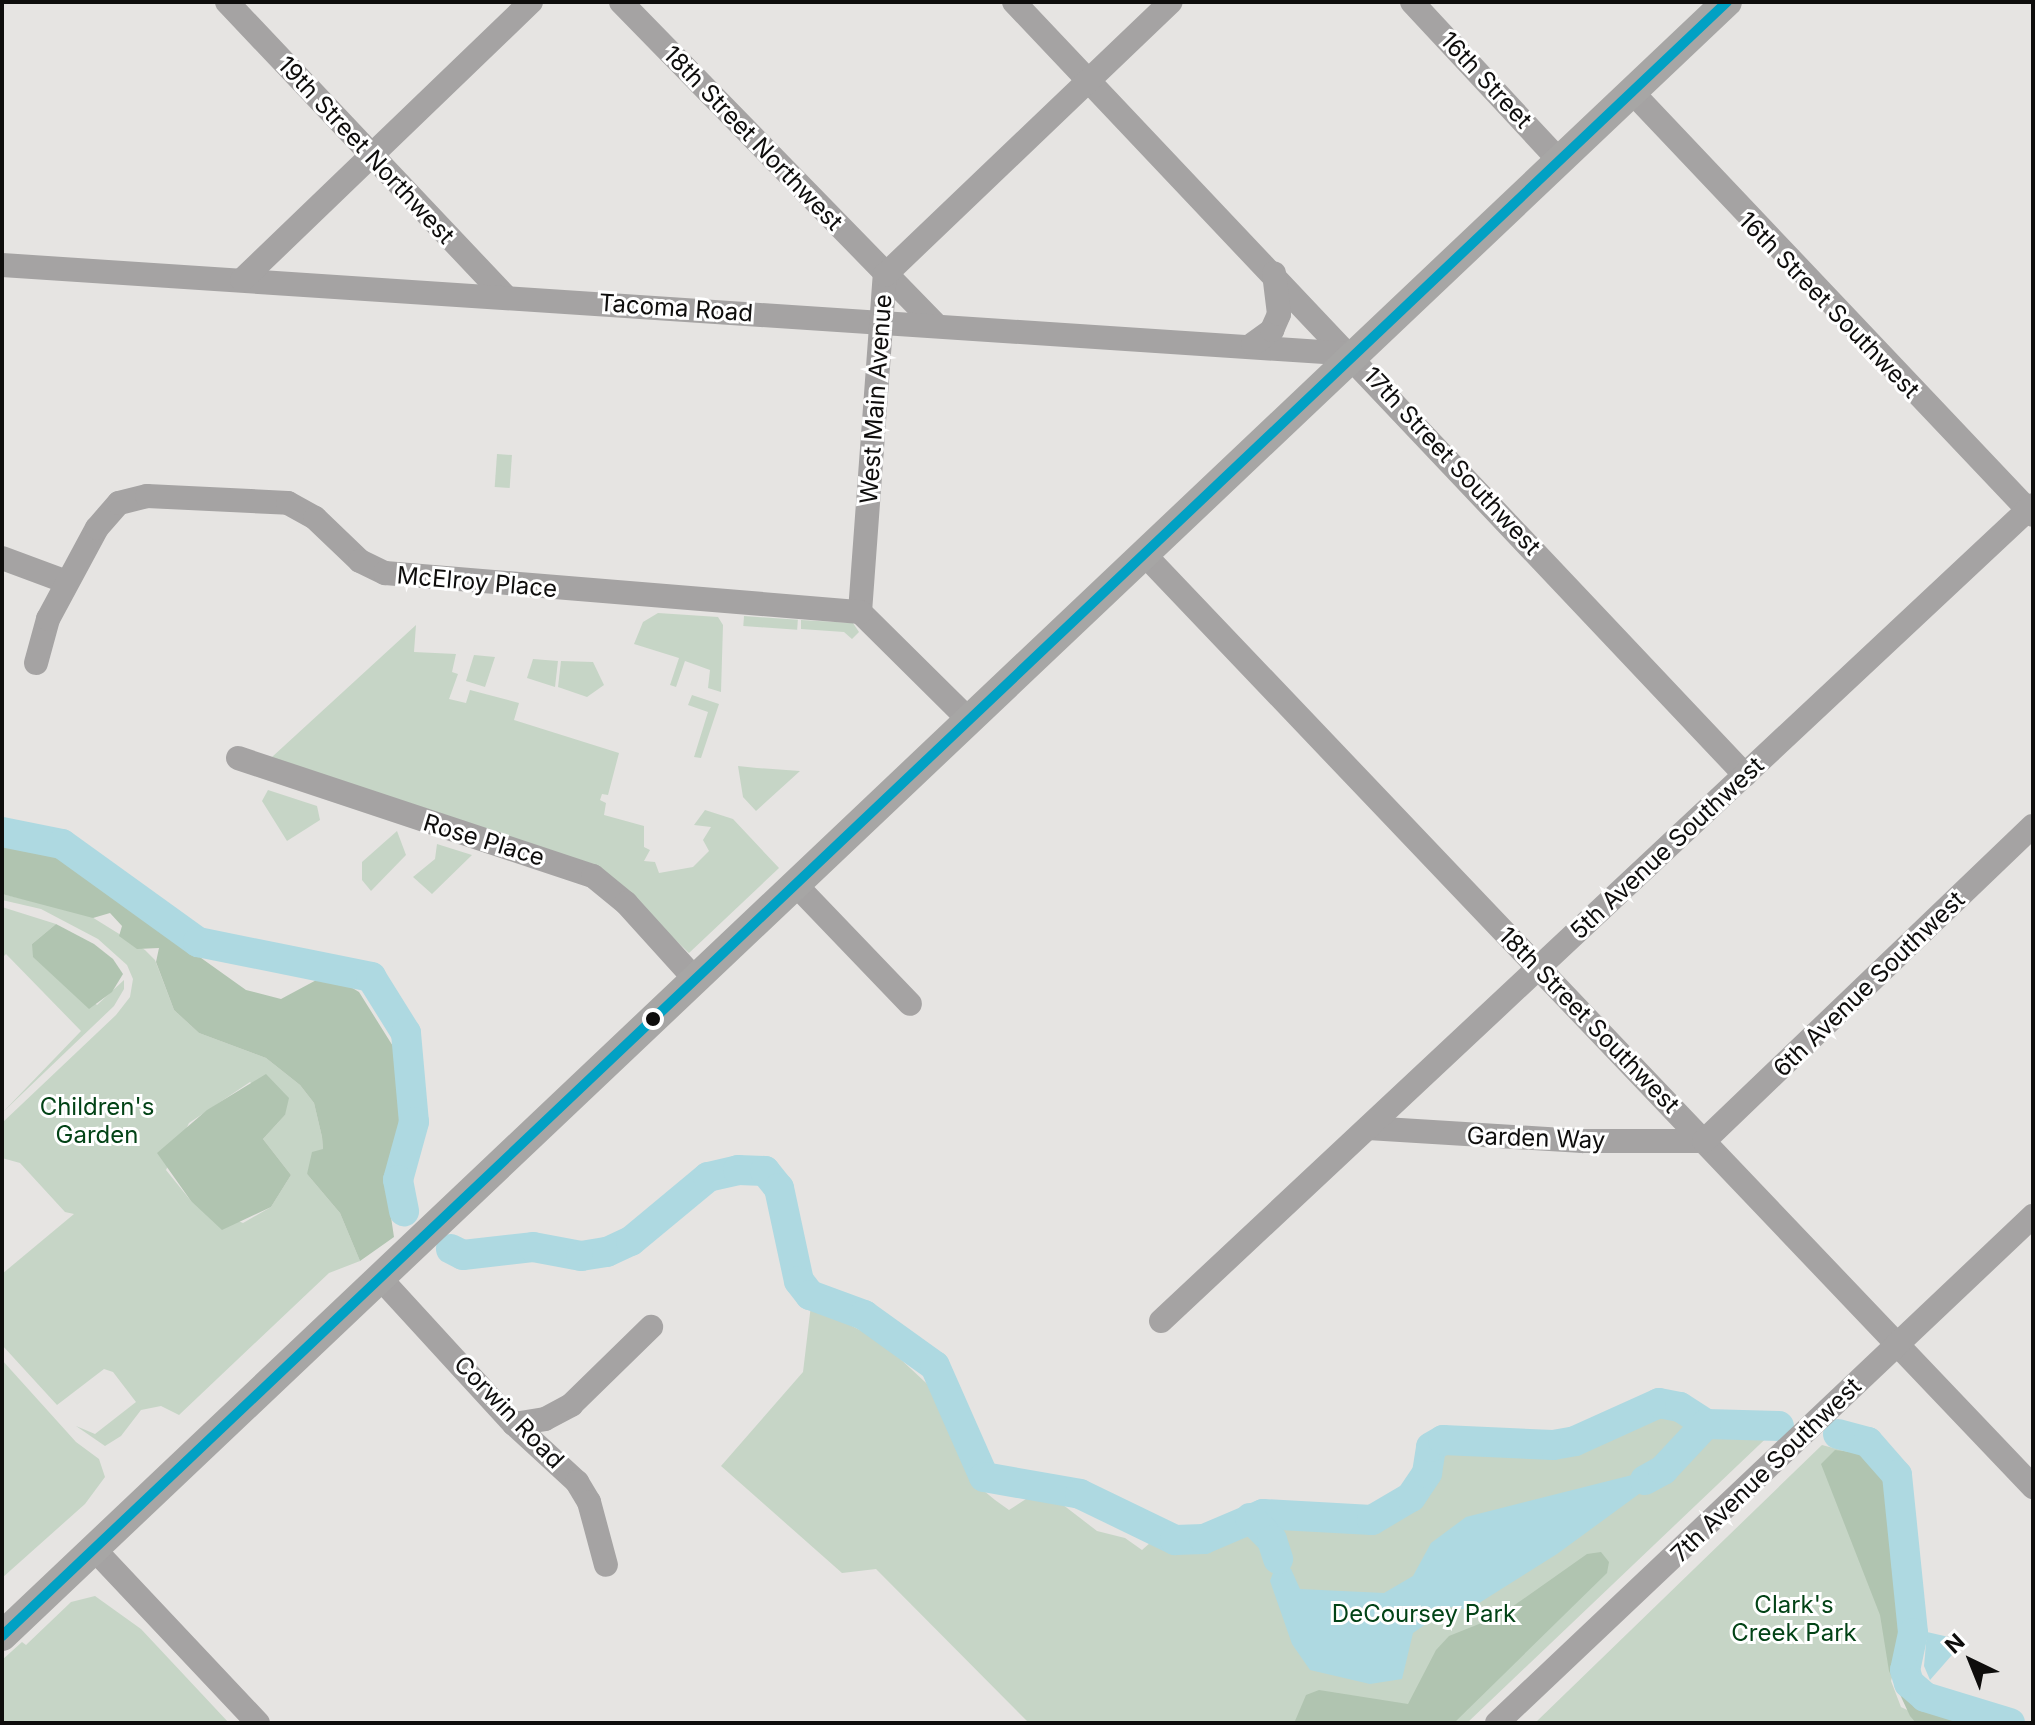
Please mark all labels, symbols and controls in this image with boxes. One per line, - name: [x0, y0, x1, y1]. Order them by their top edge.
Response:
- street label: 16th Street: [1434, 26, 1538, 134]
- street label: 18th Street Northwest: [657, 40, 849, 236]
- street label: 19th Street Northwest: [272, 50, 460, 250]
- street label: 16th Street Southwest: [1733, 206, 1925, 404]
- street label: Tacoma Road: [598, 288, 754, 328]
- street label: West Main Avenue: [854, 293, 898, 505]
- street label: 17th Street Southwest: [1357, 361, 1547, 561]
- street label: McElroy Place: [396, 561, 558, 603]
- street label: 5th Avenue Southwest: [1564, 751, 1770, 945]
- street label: Rose Place: [420, 808, 548, 872]
- street label: 6th Avenue Southwest: [1767, 885, 1971, 1083]
- street label: 18th Street Southwest: [1493, 921, 1685, 1119]
- unlabelled marker: [645, 1011, 661, 1027]
- park label: Children's Garden: [40, 1093, 154, 1149]
- street label: Garden Way: [1466, 1121, 1606, 1155]
- street label: Corwin Road: [448, 1350, 570, 1474]
- street label: 7th Avenue Southwest: [1665, 1372, 1867, 1568]
- park label: Clark's Creek Park: [1731, 1591, 1857, 1647]
- park label: DeCoursey Park: [1332, 1600, 1516, 1628]
- north arrow: [1931, 1621, 2011, 1701]
- text: N: [1940, 1628, 1970, 1659]

